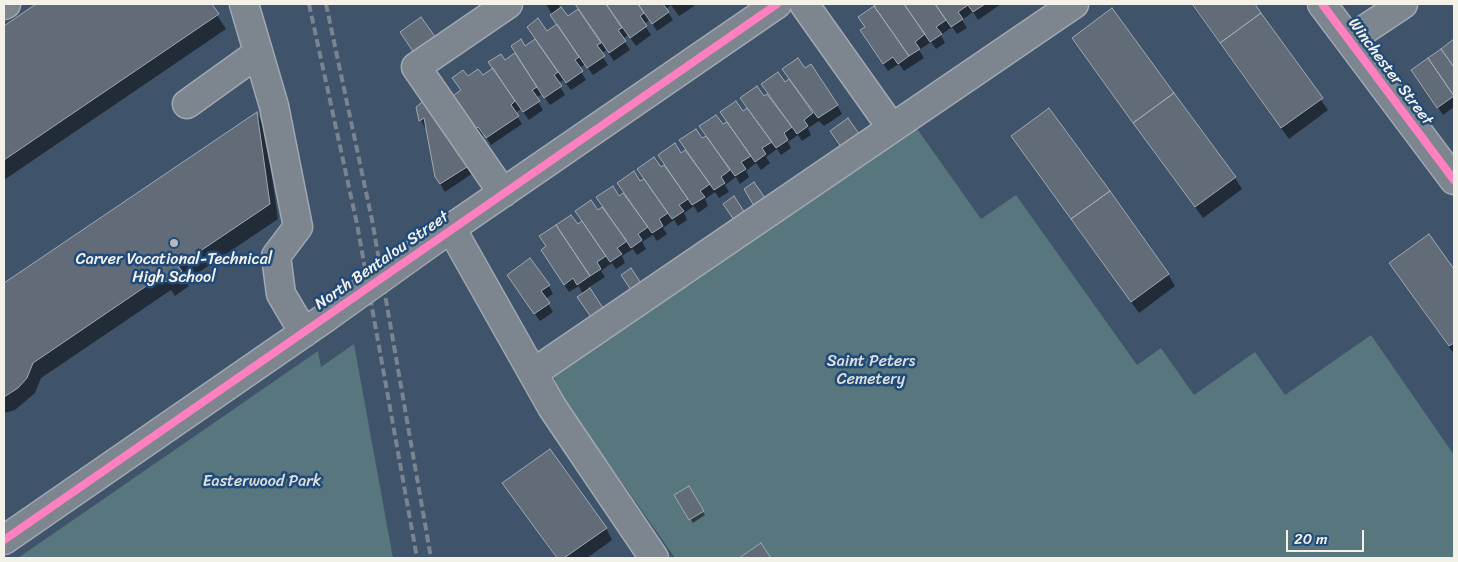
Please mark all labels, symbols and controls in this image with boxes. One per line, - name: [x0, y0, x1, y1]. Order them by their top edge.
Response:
- street label: Winchester Street: [1343, 15, 1437, 129]
- street label: North Bentalou Street: [311, 208, 453, 314]
- marker: Carver Vocational-Technical High School: [168, 237, 180, 249]
- place label: Carver Vocational-Technical High School: [76, 250, 272, 288]
- park label: Saint Peters Cemetery: [827, 352, 915, 390]
- park label: Easterwood Park: [203, 472, 321, 492]
- scale bar: [1288, 520, 1366, 552]
- text: 20 m: [1294, 526, 1328, 552]

